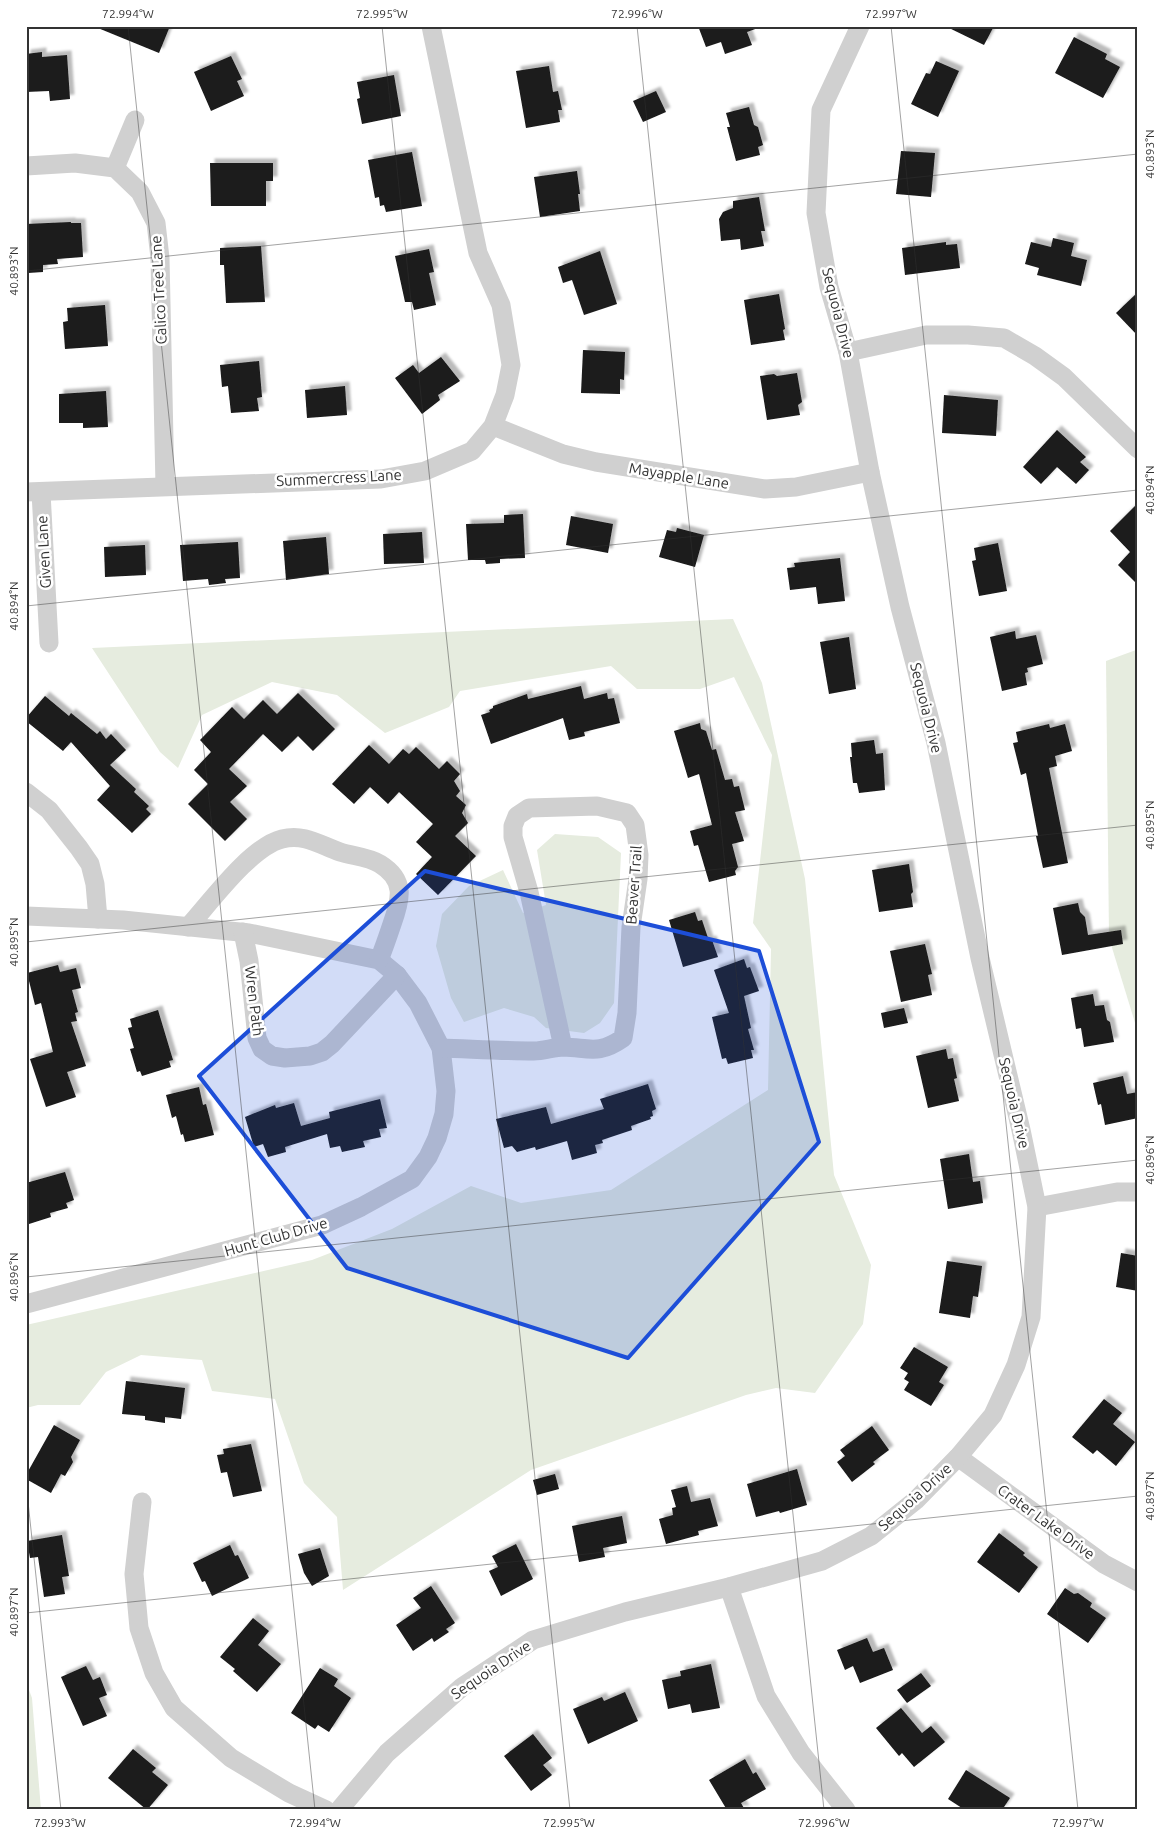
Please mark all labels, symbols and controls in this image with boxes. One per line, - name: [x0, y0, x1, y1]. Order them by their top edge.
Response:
- text: 72.994°W: [102, 7, 154, 20]
- text: 72.995°W: [356, 7, 408, 20]
- text: 72.996°W: [611, 7, 663, 20]
- text: 72.997°W: [865, 7, 917, 20]
- text: 40.893°N: [1143, 129, 1156, 179]
- street label: Calico Tree Lane: [147, 235, 170, 345]
- text: 40.893°N: [7, 246, 20, 296]
- street label: Sequoia Drive: [819, 266, 858, 360]
- street label: Mayapple Lane: [628, 459, 730, 492]
- text: 40.894°N: [1143, 465, 1156, 515]
- street label: Summercress Lane: [276, 466, 402, 489]
- street label: Given Lane: [33, 515, 54, 589]
- text: 40.894°N: [7, 581, 20, 631]
- street label: Sequoia Drive: [907, 661, 946, 755]
- text: 40.895°N: [1143, 800, 1156, 850]
- street label: Beaver Trail: [622, 845, 645, 925]
- text: 40.895°N: [7, 917, 20, 967]
- street label: Wren Path: [242, 965, 267, 1037]
- street label: Sequoia Drive: [996, 1056, 1033, 1150]
- text: 40.896°N: [1143, 1135, 1156, 1185]
- street label: Hunt Club Drive: [222, 1214, 329, 1259]
- text: 40.896°N: [7, 1252, 20, 1302]
- street label: Sequoia Drive: [875, 1459, 955, 1534]
- text: 40.897°N: [1143, 1471, 1156, 1521]
- street label: Crater Lake Drive: [994, 1481, 1098, 1562]
- text: 40.897°N: [7, 1587, 20, 1637]
- street label: Sequoia Drive: [448, 1637, 534, 1702]
- text: 72.993°W: [34, 1816, 86, 1829]
- text: 72.994°W: [289, 1816, 341, 1829]
- text: 72.995°W: [543, 1816, 595, 1829]
- text: 72.996°W: [798, 1816, 850, 1829]
- text: 72.997°W: [1052, 1816, 1104, 1829]

